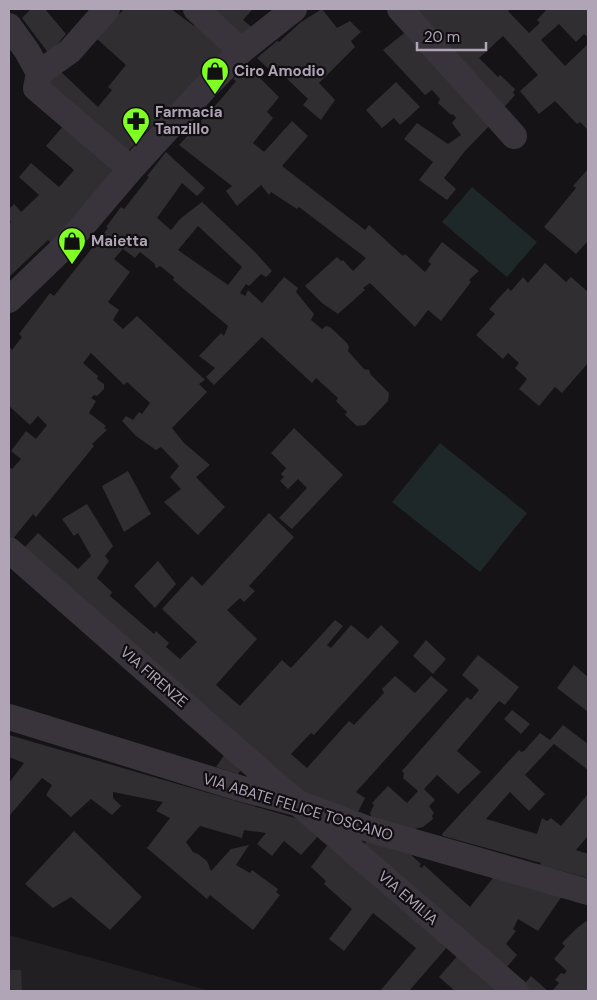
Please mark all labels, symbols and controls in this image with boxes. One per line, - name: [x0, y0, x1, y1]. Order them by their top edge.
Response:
- scale bar: [417, 20, 486, 52]
- text: 20 m: [424, 27, 460, 47]
- shop icon: Ciro Amodio: [200, 56, 230, 95]
- place label: Ciro Amodio: [234, 61, 325, 81]
- place label: Farmacia Tanzillo: [155, 102, 223, 139]
- pharmacy icon: Farmacia Tanzillo: [121, 106, 151, 145]
- shop icon: Maietta: [57, 226, 87, 265]
- place label: Maietta: [91, 231, 148, 251]
- street label: VIA FIRENZE: [116, 642, 192, 712]
- street label: VIA ABATE FELICE TOSCANO: [201, 769, 395, 845]
- street label: VIA EMILIA: [374, 866, 442, 930]

